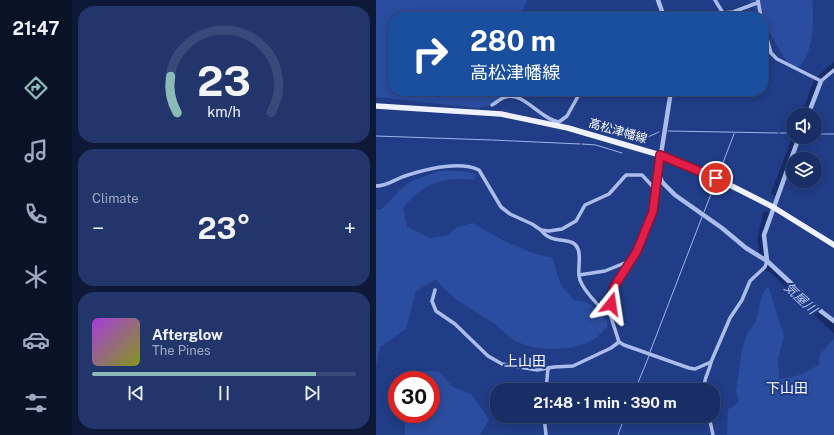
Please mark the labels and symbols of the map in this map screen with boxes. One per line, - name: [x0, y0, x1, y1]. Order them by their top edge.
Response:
- street label: 高松津幡線: [587, 116, 649, 146]
- pin: [699, 161, 733, 195]
- water label: 気屋川: [781, 280, 821, 319]
- position arrow: [590, 283, 632, 325]
- district label: 上山田: [504, 353, 546, 369]
- speed limit sign: 30: [388, 371, 440, 423]
- district label: 下山田: [766, 380, 808, 396]

